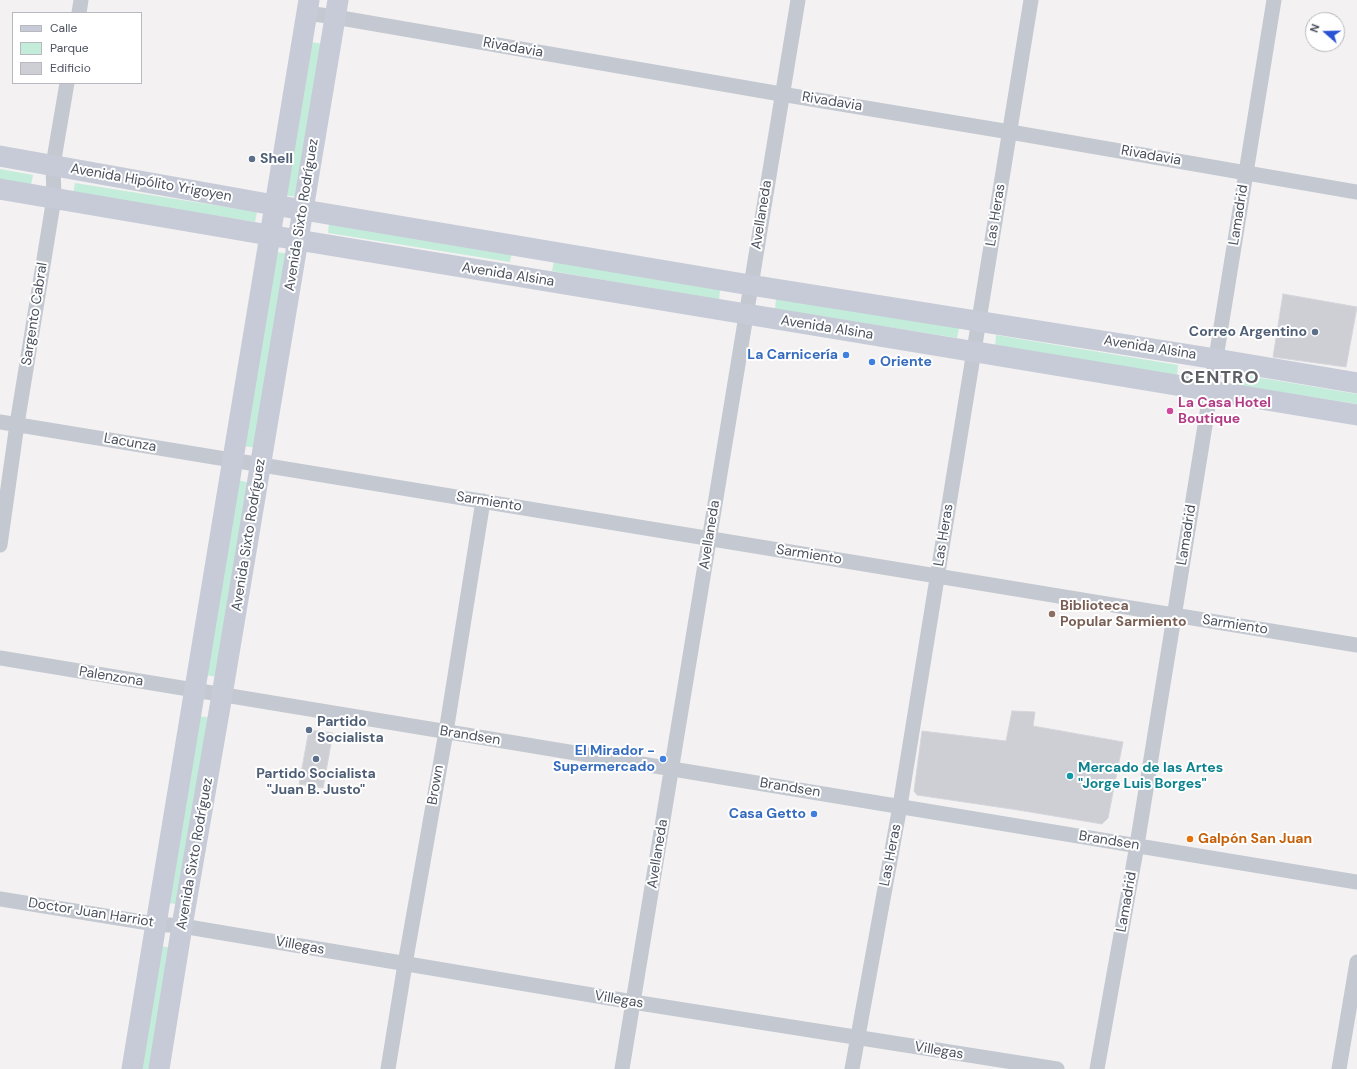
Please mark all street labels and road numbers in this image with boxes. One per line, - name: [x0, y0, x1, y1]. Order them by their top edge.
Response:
- street label: Rivadavia: [482, 34, 544, 62]
- street label: Rivadavia: [801, 89, 863, 115]
- street label: Avenida Sixto Rodríguez: [282, 137, 322, 293]
- street label: Rivadavia: [1120, 142, 1182, 170]
- street label: Avenida Hipólito Yrigoyen: [69, 161, 233, 205]
- street label: Avellaneda: [748, 179, 776, 251]
- street label: Las Heras: [983, 183, 1009, 247]
- street label: Lamadrid: [1226, 183, 1252, 247]
- street label: Avenida Alsina: [460, 259, 556, 291]
- street label: Sargento Cabral: [19, 261, 51, 367]
- street label: Avenida Alsina: [779, 312, 875, 344]
- street label: Avenida Alsina: [1102, 332, 1198, 364]
- street label: Lacunza: [102, 430, 158, 456]
- street label: Avenida Sixto Rodríguez: [229, 457, 269, 613]
- street label: Sarmiento: [455, 489, 523, 515]
- street label: Avellaneda: [696, 499, 724, 571]
- street label: Las Heras: [931, 503, 957, 567]
- street label: Lamadrid: [1174, 503, 1200, 567]
- street label: Sarmiento: [775, 542, 843, 568]
- street label: Sarmiento: [1201, 612, 1269, 638]
- street label: Palenzona: [78, 664, 144, 690]
- street label: Brandsen: [439, 723, 501, 749]
- street label: Brown: [424, 764, 448, 806]
- street label: Brandsen: [759, 775, 821, 801]
- street label: Avenida Sixto Rodríguez: [173, 777, 217, 931]
- street label: Avellaneda: [644, 818, 672, 890]
- street label: Las Heras: [877, 822, 905, 888]
- street label: Brandsen: [1078, 828, 1140, 854]
- street label: Lamadrid: [1113, 870, 1141, 934]
- street label: Doctor Juan Harriot: [27, 895, 155, 931]
- street label: Villegas: [274, 933, 326, 959]
- street label: Villegas: [593, 988, 645, 1012]
- street label: Villegas: [913, 1039, 965, 1063]

